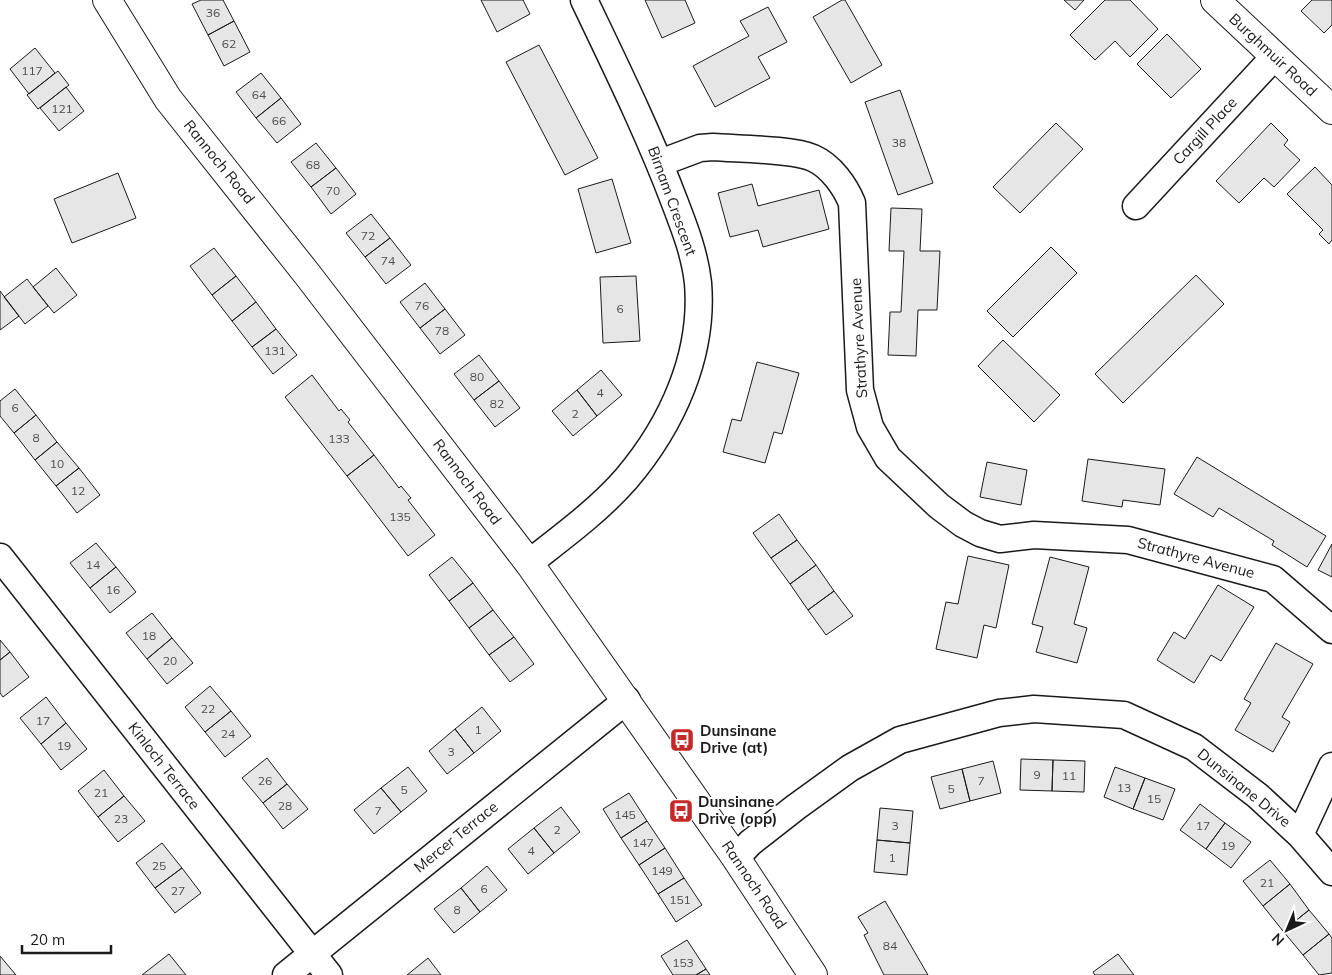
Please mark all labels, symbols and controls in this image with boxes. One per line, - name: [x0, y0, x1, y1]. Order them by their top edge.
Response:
- house number: 36: [206, 5, 220, 20]
- street label: Burghmuir Road: [1225, 9, 1321, 100]
- house number: 62: [222, 36, 236, 51]
- house number: 117: [21, 63, 43, 78]
- house number: 64: [252, 87, 266, 102]
- street label: Cargill Place: [1168, 93, 1241, 169]
- house number: 121: [51, 101, 73, 116]
- house number: 66: [272, 113, 286, 128]
- street label: Rannoch Road: [180, 116, 259, 207]
- house number: 38: [892, 135, 906, 150]
- street label: Birnam Crescent: [644, 144, 701, 258]
- house number: 68: [306, 157, 320, 172]
- house number: 70: [326, 183, 340, 198]
- house number: 72: [361, 228, 375, 243]
- house number: 74: [381, 253, 395, 268]
- street label: Strathyre Avenue: [846, 277, 871, 399]
- house number: 76: [415, 298, 429, 313]
- house number: 6: [616, 301, 624, 316]
- house number: 78: [435, 323, 449, 338]
- house number: 131: [264, 343, 286, 358]
- house number: 80: [470, 369, 484, 384]
- house number: 4: [596, 385, 604, 400]
- house number: 82: [490, 396, 504, 411]
- house number: 6: [11, 400, 19, 415]
- house number: 2: [571, 406, 579, 421]
- house number: 8: [32, 430, 40, 445]
- house number: 133: [328, 431, 350, 446]
- street label: Rannoch Road: [429, 435, 506, 528]
- house number: 10: [50, 456, 64, 471]
- house number: 12: [71, 483, 85, 498]
- house number: 135: [389, 509, 411, 524]
- street label: Strathyre Avenue: [1135, 533, 1257, 582]
- house number: 14: [86, 557, 100, 572]
- house number: 16: [106, 582, 120, 597]
- house number: 18: [142, 628, 156, 643]
- house number: 20: [163, 653, 177, 668]
- house number: 22: [201, 701, 215, 716]
- house number: 17: [36, 713, 50, 728]
- street label: Kinloch Terrace: [124, 718, 204, 813]
- place label: Dunsinane Drive (at): [700, 721, 776, 757]
- house number: 1: [474, 722, 482, 737]
- house number: 24: [221, 726, 235, 741]
- bus stop icon: Dunsinane Drive (at): [669, 727, 695, 753]
- house number: 19: [57, 738, 71, 753]
- house number: 3: [447, 744, 455, 759]
- street label: Dunsinane Drive: [1194, 744, 1295, 831]
- house number: 9: [1033, 767, 1041, 782]
- house number: 11: [1062, 768, 1076, 783]
- house number: 26: [258, 773, 272, 788]
- house number: 7: [977, 773, 985, 788]
- house number: 13: [1117, 780, 1131, 795]
- house number: 5: [947, 781, 955, 796]
- house number: 5: [400, 782, 408, 797]
- house number: 21: [94, 785, 108, 800]
- house number: 15: [1147, 791, 1161, 806]
- place label: Dunsinane Drive (opp): [698, 792, 777, 828]
- street label: Mercer Terrace: [410, 797, 501, 876]
- house number: 28: [278, 798, 292, 813]
- bus stop icon: Dunsinane Drive (opp): [668, 798, 694, 824]
- house number: 7: [374, 803, 382, 818]
- house number: 145: [614, 807, 636, 822]
- house number: 23: [114, 811, 128, 826]
- house number: 3: [891, 818, 899, 833]
- house number: 17: [1196, 818, 1210, 833]
- house number: 2: [553, 822, 561, 837]
- house number: 147: [632, 835, 654, 850]
- street label: Rannoch Road: [718, 837, 791, 932]
- house number: 19: [1221, 838, 1235, 853]
- house number: 4: [527, 843, 535, 858]
- house number: 1: [888, 850, 896, 865]
- house number: 25: [152, 858, 166, 873]
- house number: 149: [651, 863, 673, 878]
- house number: 21: [1260, 875, 1274, 890]
- house number: 6: [480, 881, 488, 896]
- house number: 27: [171, 883, 185, 898]
- house number: 151: [669, 892, 691, 907]
- house number: 8: [453, 902, 461, 917]
- north arrow: [1262, 905, 1312, 955]
- scale bar: [22, 922, 111, 954]
- text: N: [1268, 929, 1288, 949]
- text: 20 m: [30, 930, 65, 949]
- house number: 84: [883, 938, 897, 953]
- house number: 153: [672, 955, 694, 970]

